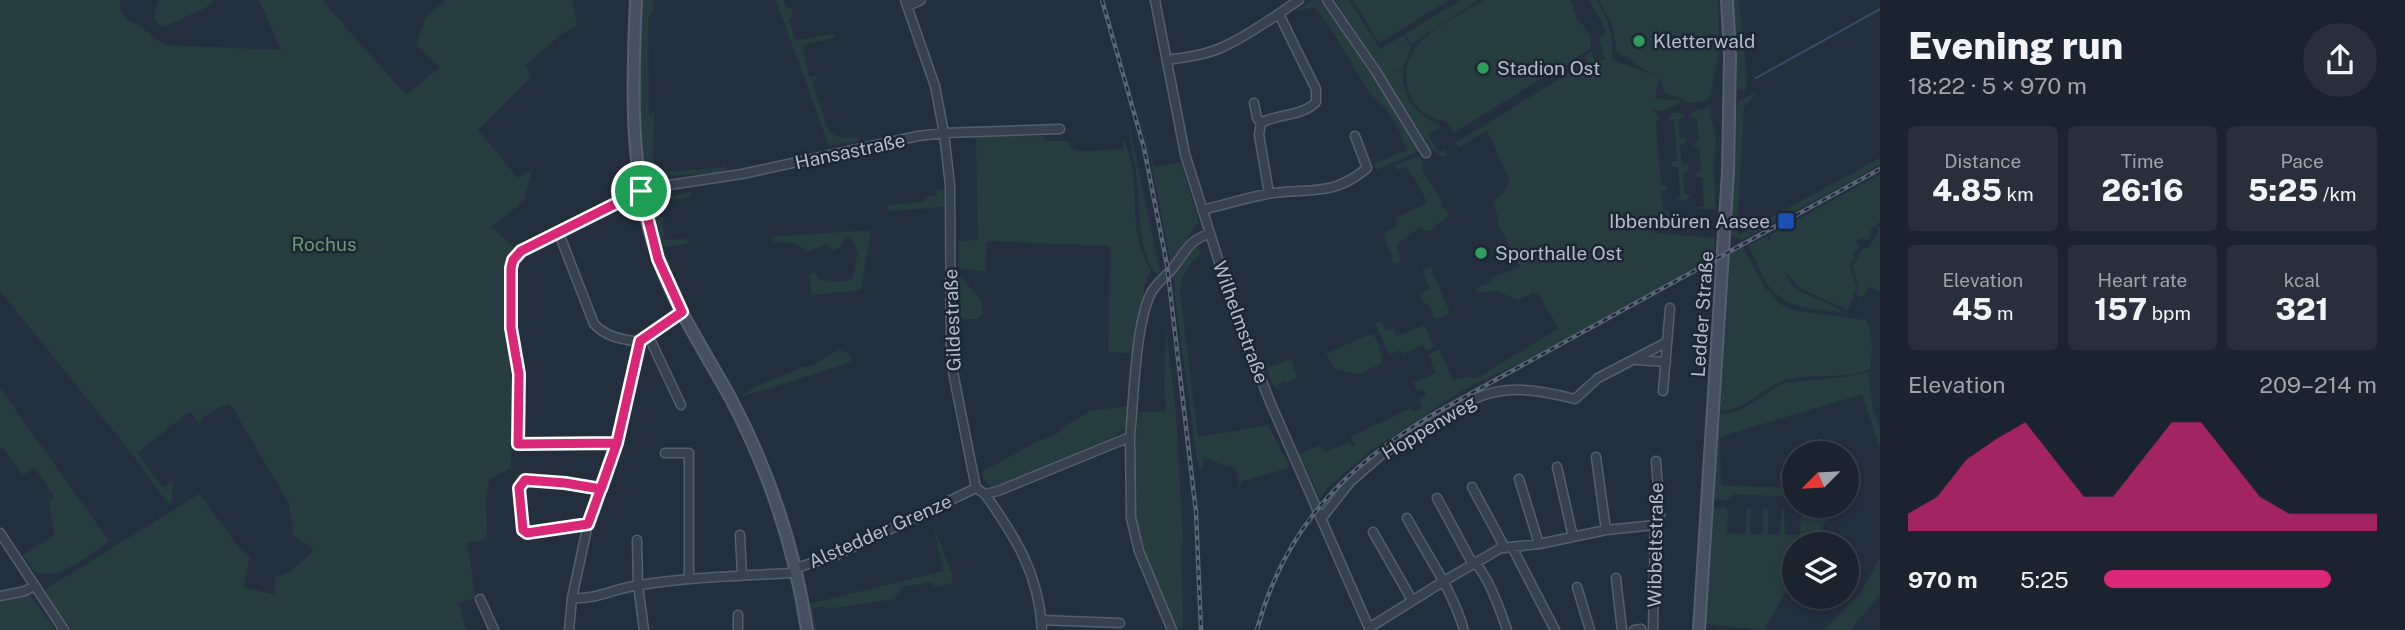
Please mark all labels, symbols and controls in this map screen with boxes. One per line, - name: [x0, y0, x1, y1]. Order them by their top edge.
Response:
- text: Evening run: [1908, 23, 2123, 68]
- button: share: [2303, 23, 2377, 97]
- place label: Kletterwald: [1653, 30, 1755, 52]
- marker: Kletterwald: [1631, 33, 1647, 49]
- place label: Stadion Ost: [1497, 57, 1600, 79]
- marker: Stadion Ost: [1475, 60, 1491, 76]
- text: 18:22 · 5 × 970 m: [1908, 72, 2087, 99]
- street label: Hansastraße: [793, 129, 907, 173]
- text: Distance: [1944, 150, 2021, 172]
- text: Time: [2121, 150, 2164, 172]
- text: Pace: [2280, 150, 2324, 172]
- pin: [611, 161, 671, 221]
- icon: arrive: [622, 172, 660, 210]
- text: 4.85: [1932, 172, 2002, 208]
- text: 26:16: [2101, 172, 2184, 208]
- text: 5:25: [2248, 172, 2318, 208]
- text: km: [2002, 183, 2034, 205]
- text: /km: [2318, 183, 2357, 205]
- place label: Ibbenbüren Aasee: [1609, 210, 1770, 232]
- marker: Ibbenbüren Aasee: [1776, 211, 1796, 231]
- park label: Rochus: [291, 233, 357, 255]
- place label: Sporthalle Ost: [1495, 242, 1622, 264]
- marker: Sporthalle Ost: [1473, 245, 1489, 261]
- street label: Ledder Straße: [1687, 250, 1717, 378]
- street label: Wilhelmstraße: [1209, 258, 1273, 386]
- street label: Gildestraße: [939, 268, 965, 372]
- text: Elevation: [1943, 269, 2023, 291]
- text: Heart rate: [2098, 269, 2187, 291]
- text: kcal: [2284, 269, 2321, 291]
- text: 45: [1952, 291, 1992, 327]
- text: 157: [2094, 291, 2147, 327]
- text: 321: [2276, 291, 2329, 327]
- text: m: [1992, 302, 2014, 324]
- text: bpm: [2147, 302, 2191, 324]
- text: Elevation: [1908, 371, 2006, 398]
- text: 209–214 m: [2259, 371, 2377, 398]
- street label: Hoppenweg: [1378, 390, 1480, 464]
- north arrow: [1782, 441, 1858, 518]
- map controls: [1782, 441, 1859, 609]
- street label: Wibbeltstraße: [1643, 482, 1667, 608]
- street label: Alstedder Grenze: [805, 490, 955, 572]
- button: layers: [1782, 532, 1859, 609]
- text: 970 m: [1908, 566, 1978, 593]
- text: 5:25: [2020, 566, 2069, 593]

